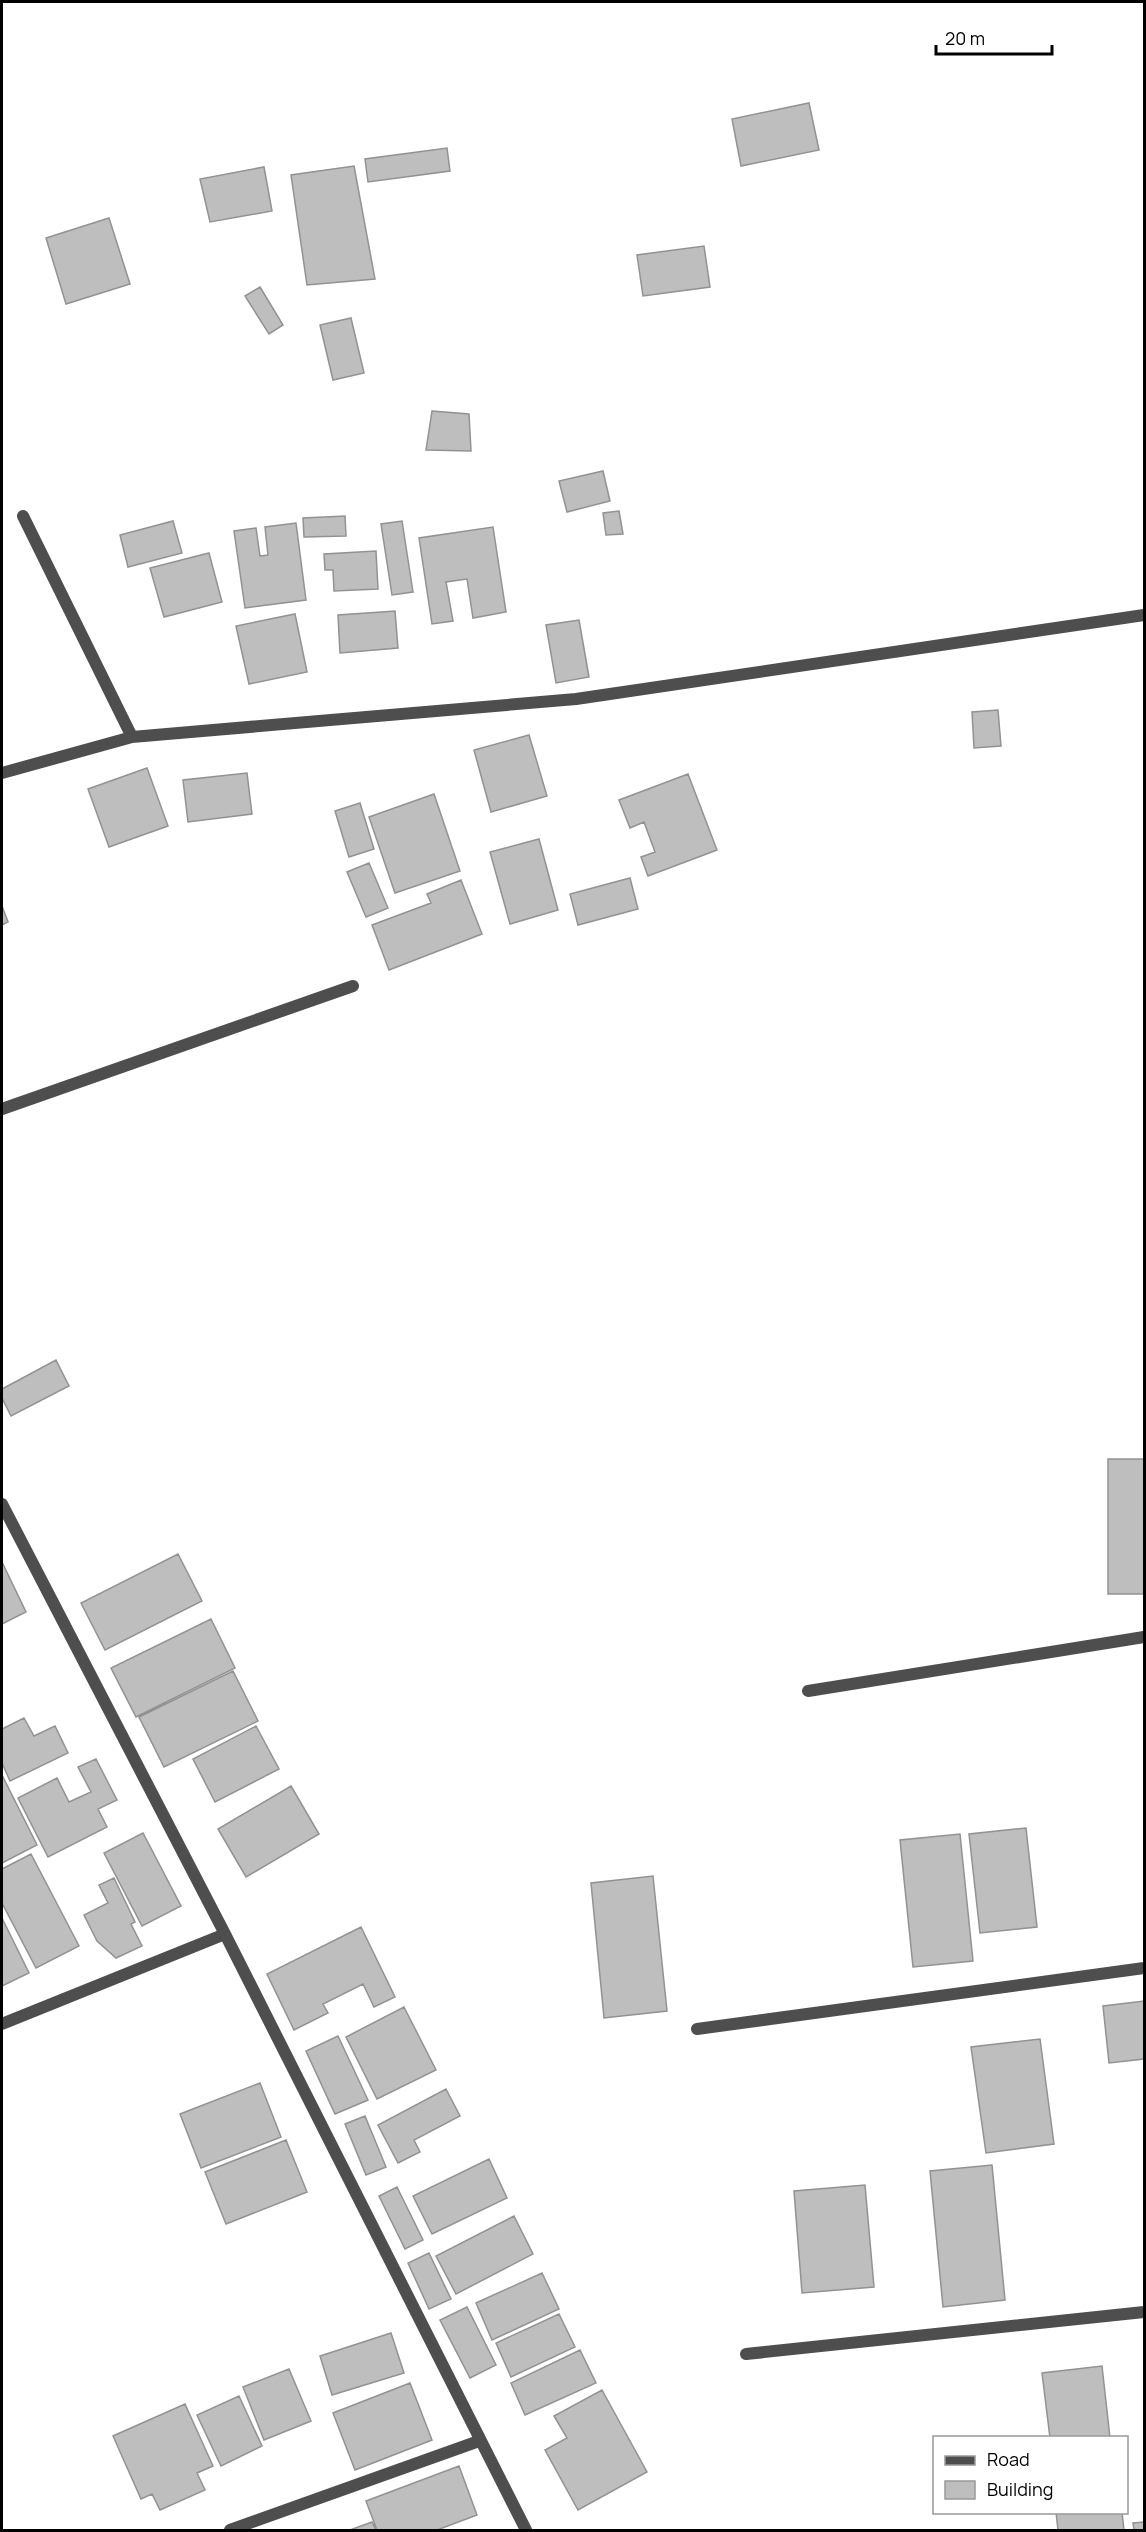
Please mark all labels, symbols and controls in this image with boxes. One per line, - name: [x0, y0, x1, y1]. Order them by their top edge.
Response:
- scale bar: [936, 18, 1052, 56]
- text: 20 m: [945, 26, 985, 50]
- legend: [933, 2436, 1128, 2514]
- text: Road: [987, 2447, 1030, 2471]
- text: Building: [987, 2477, 1053, 2501]

